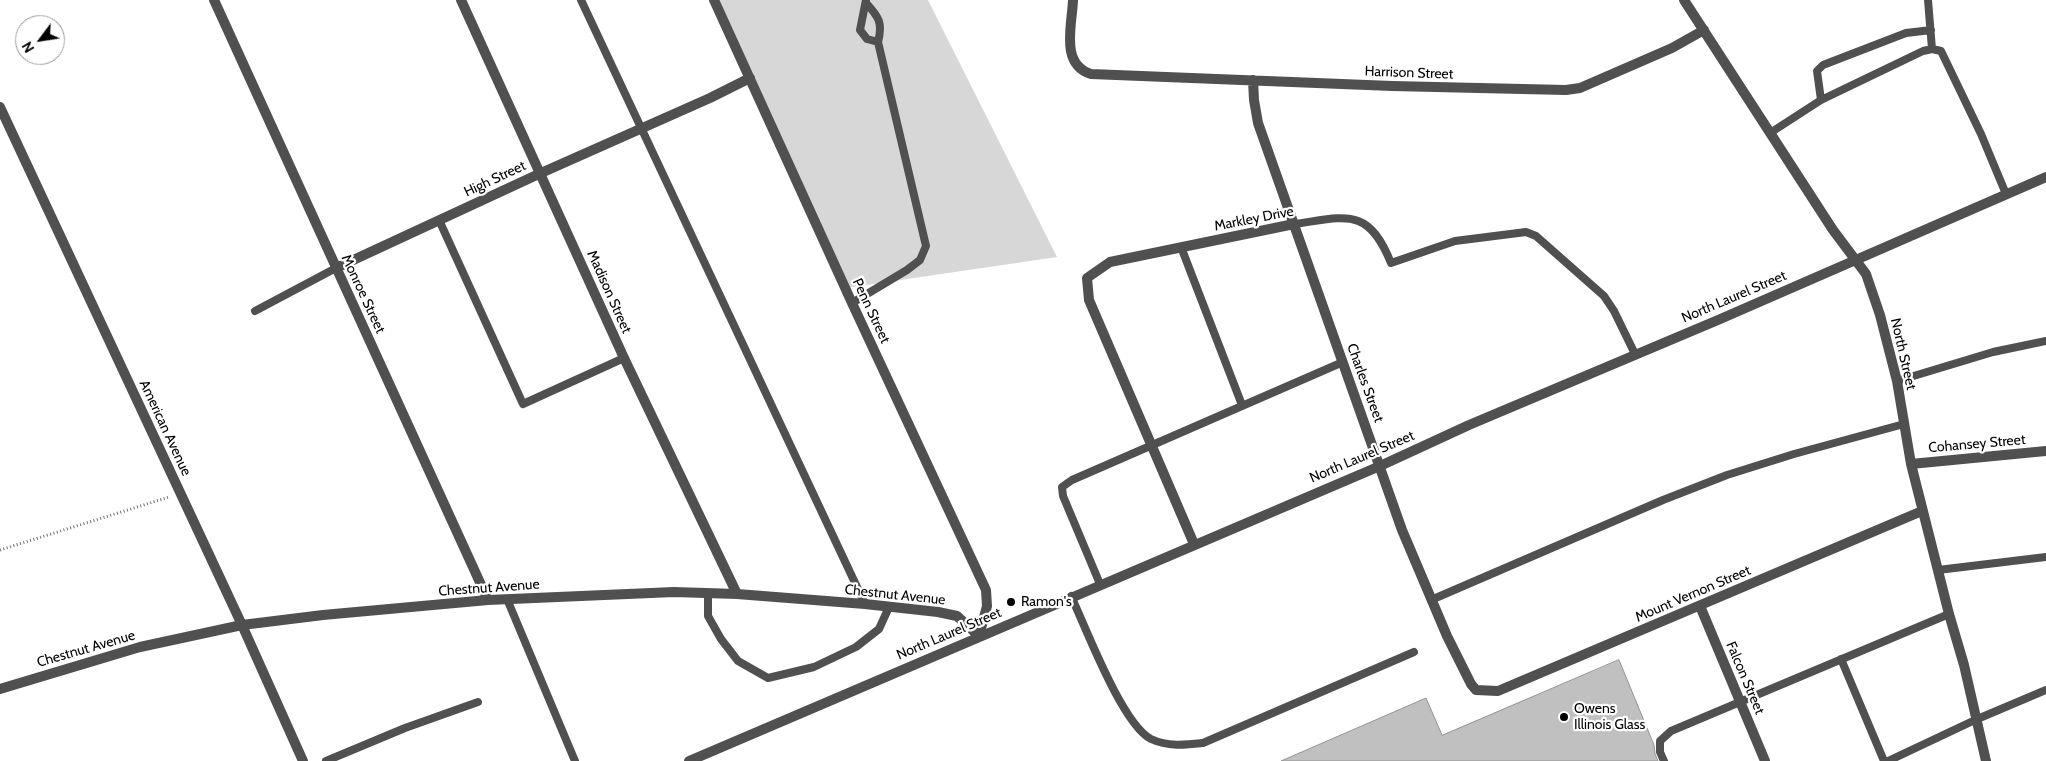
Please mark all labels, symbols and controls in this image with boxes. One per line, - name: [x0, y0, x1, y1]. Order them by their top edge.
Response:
- north arrow: [15, 15, 65, 65]
- text: N: [18, 38, 38, 56]
- street label: Harrison Street: [1364, 63, 1454, 83]
- street label: High Street: [461, 157, 529, 201]
- street label: Markley Drive: [1213, 203, 1295, 235]
- street label: Madison Street: [583, 248, 635, 336]
- street label: Monroe Street: [337, 252, 389, 336]
- street label: North Laurel Street: [1679, 267, 1789, 327]
- street label: Penn Street: [849, 276, 893, 346]
- street label: North Street: [1887, 316, 1919, 392]
- street label: Charles Street: [1343, 341, 1387, 425]
- street label: American Avenue: [135, 377, 195, 479]
- street label: North Laurel Street: [1307, 427, 1417, 487]
- street label: Cohansey Street: [1928, 431, 2026, 457]
- street label: Mount Vernon Street: [1633, 562, 1753, 626]
- street label: Chestnut Avenue: [438, 576, 540, 600]
- street label: Chestnut Avenue: [844, 581, 946, 609]
- place label: Ramon's: [1021, 594, 1072, 610]
- marker: Ramon's: [1005, 596, 1017, 608]
- street label: North Laurel Street: [894, 604, 1004, 664]
- street label: Chestnut Avenue: [35, 627, 137, 671]
- street label: Falcon Street: [1722, 639, 1768, 717]
- place label: Owens Illinois Glass: [1574, 701, 1645, 734]
- marker: Owens Illinois Glass: [1558, 711, 1570, 723]

